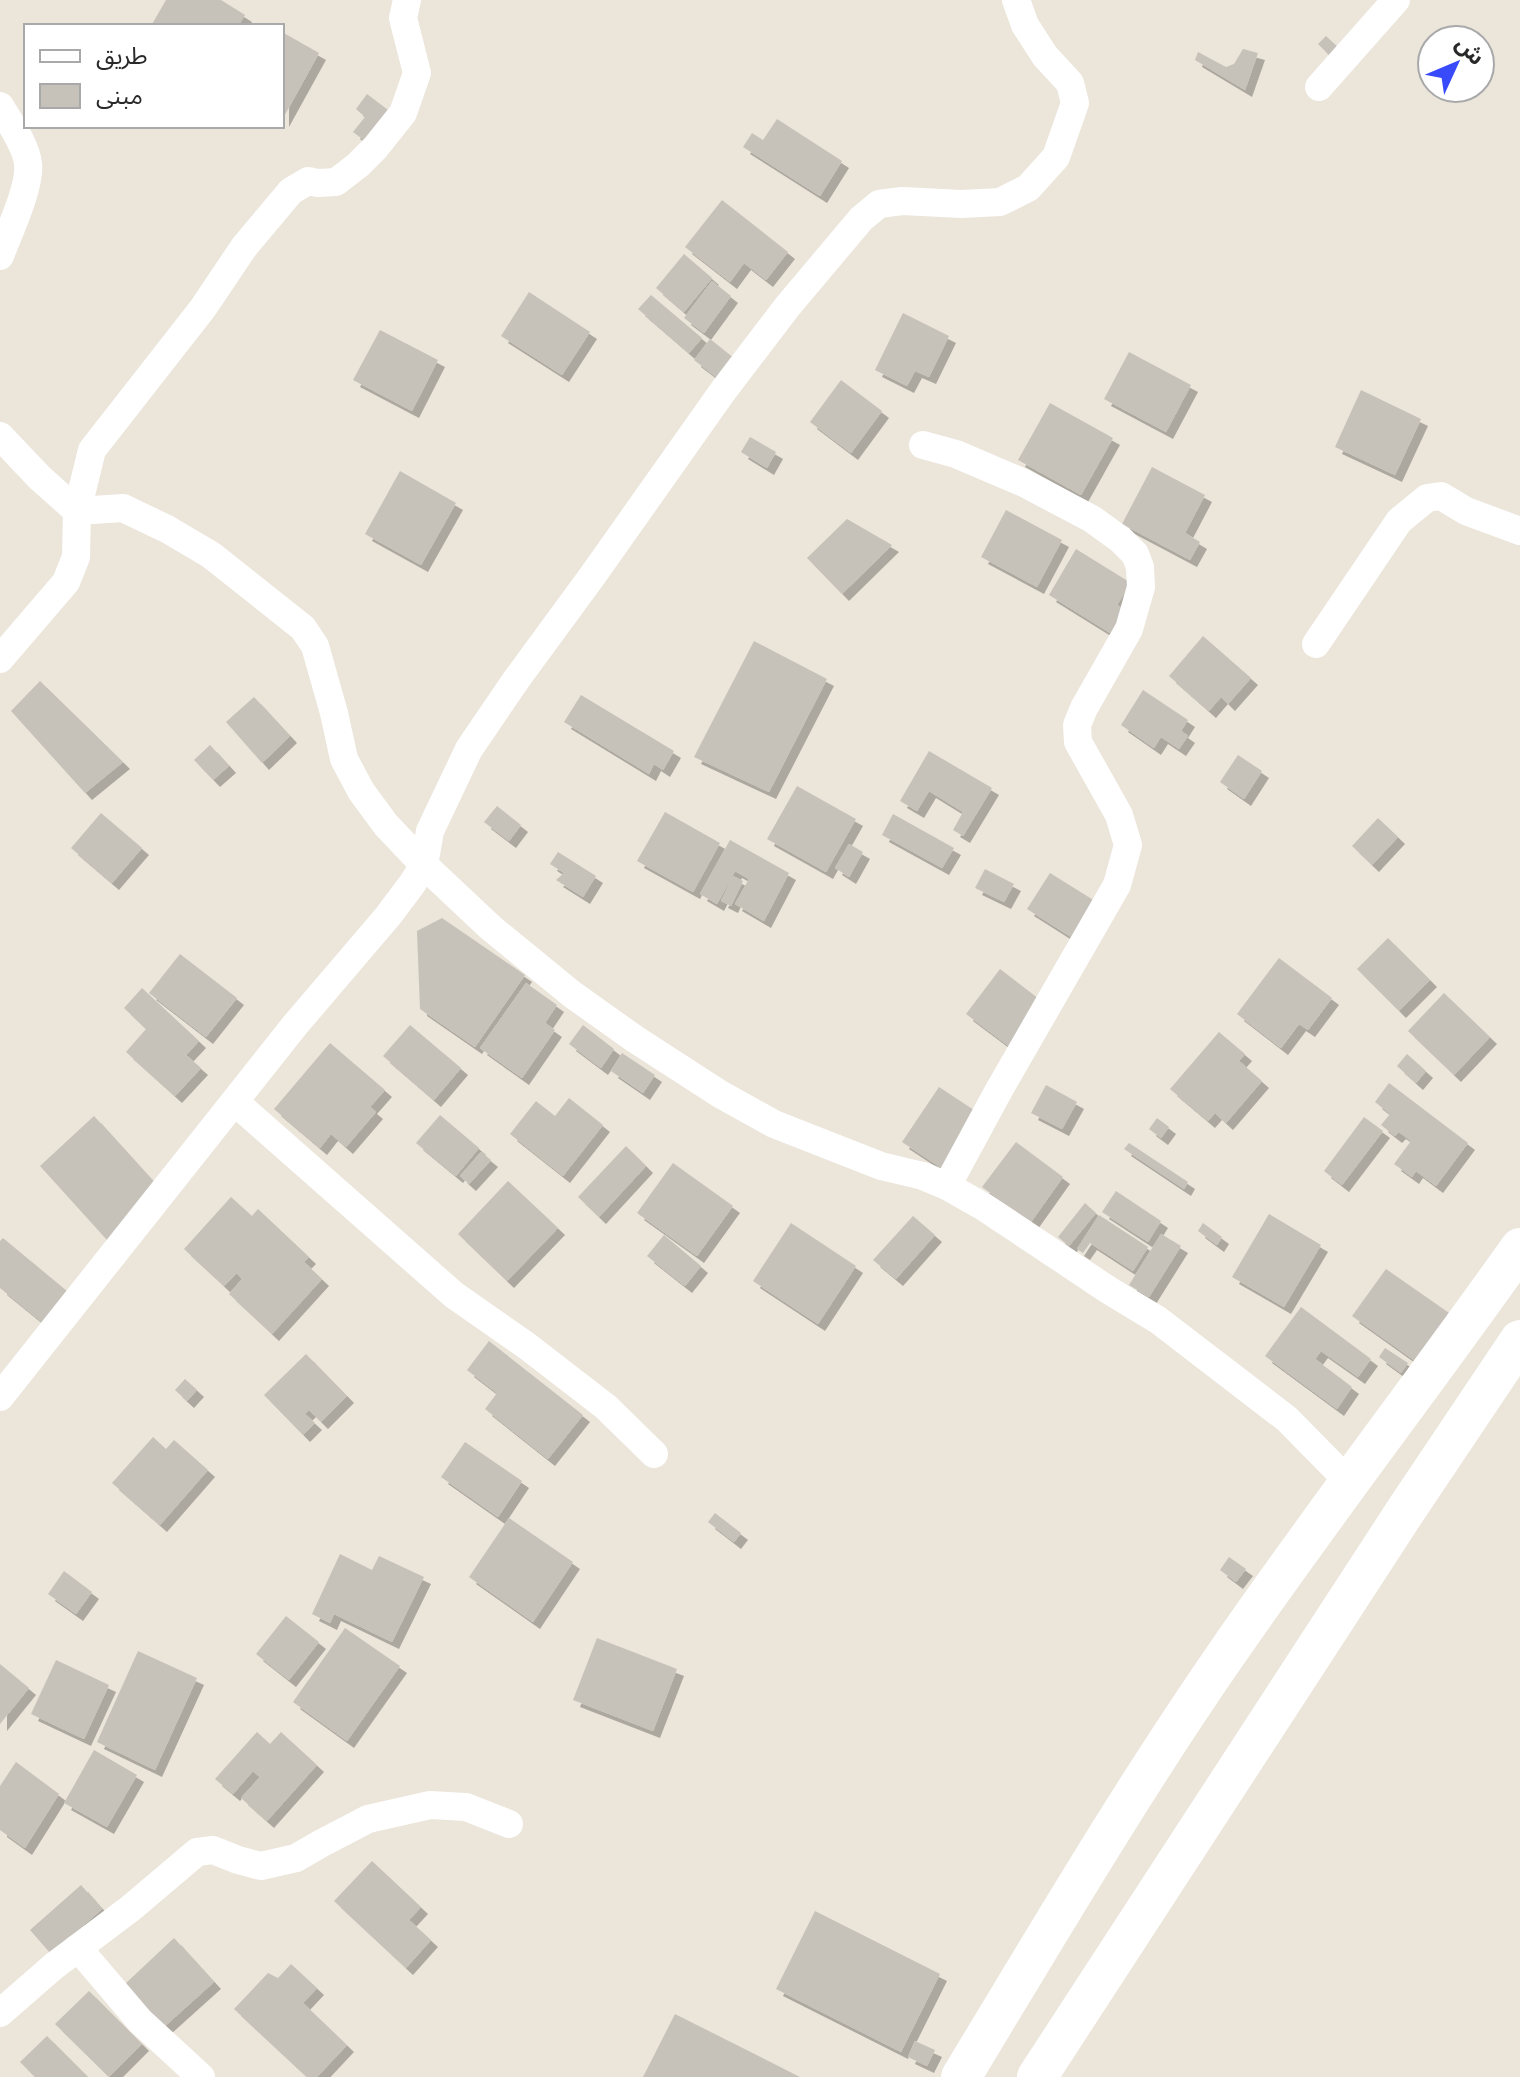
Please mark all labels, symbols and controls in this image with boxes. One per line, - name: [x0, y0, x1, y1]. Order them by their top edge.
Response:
- legend: [24, 24, 284, 128]
- north arrow: [1416, 24, 1496, 104]
- text: ش: [1448, 29, 1492, 72]
- text: طريق: [96, 39, 148, 72]
- text: مبنى: [96, 79, 143, 112]

